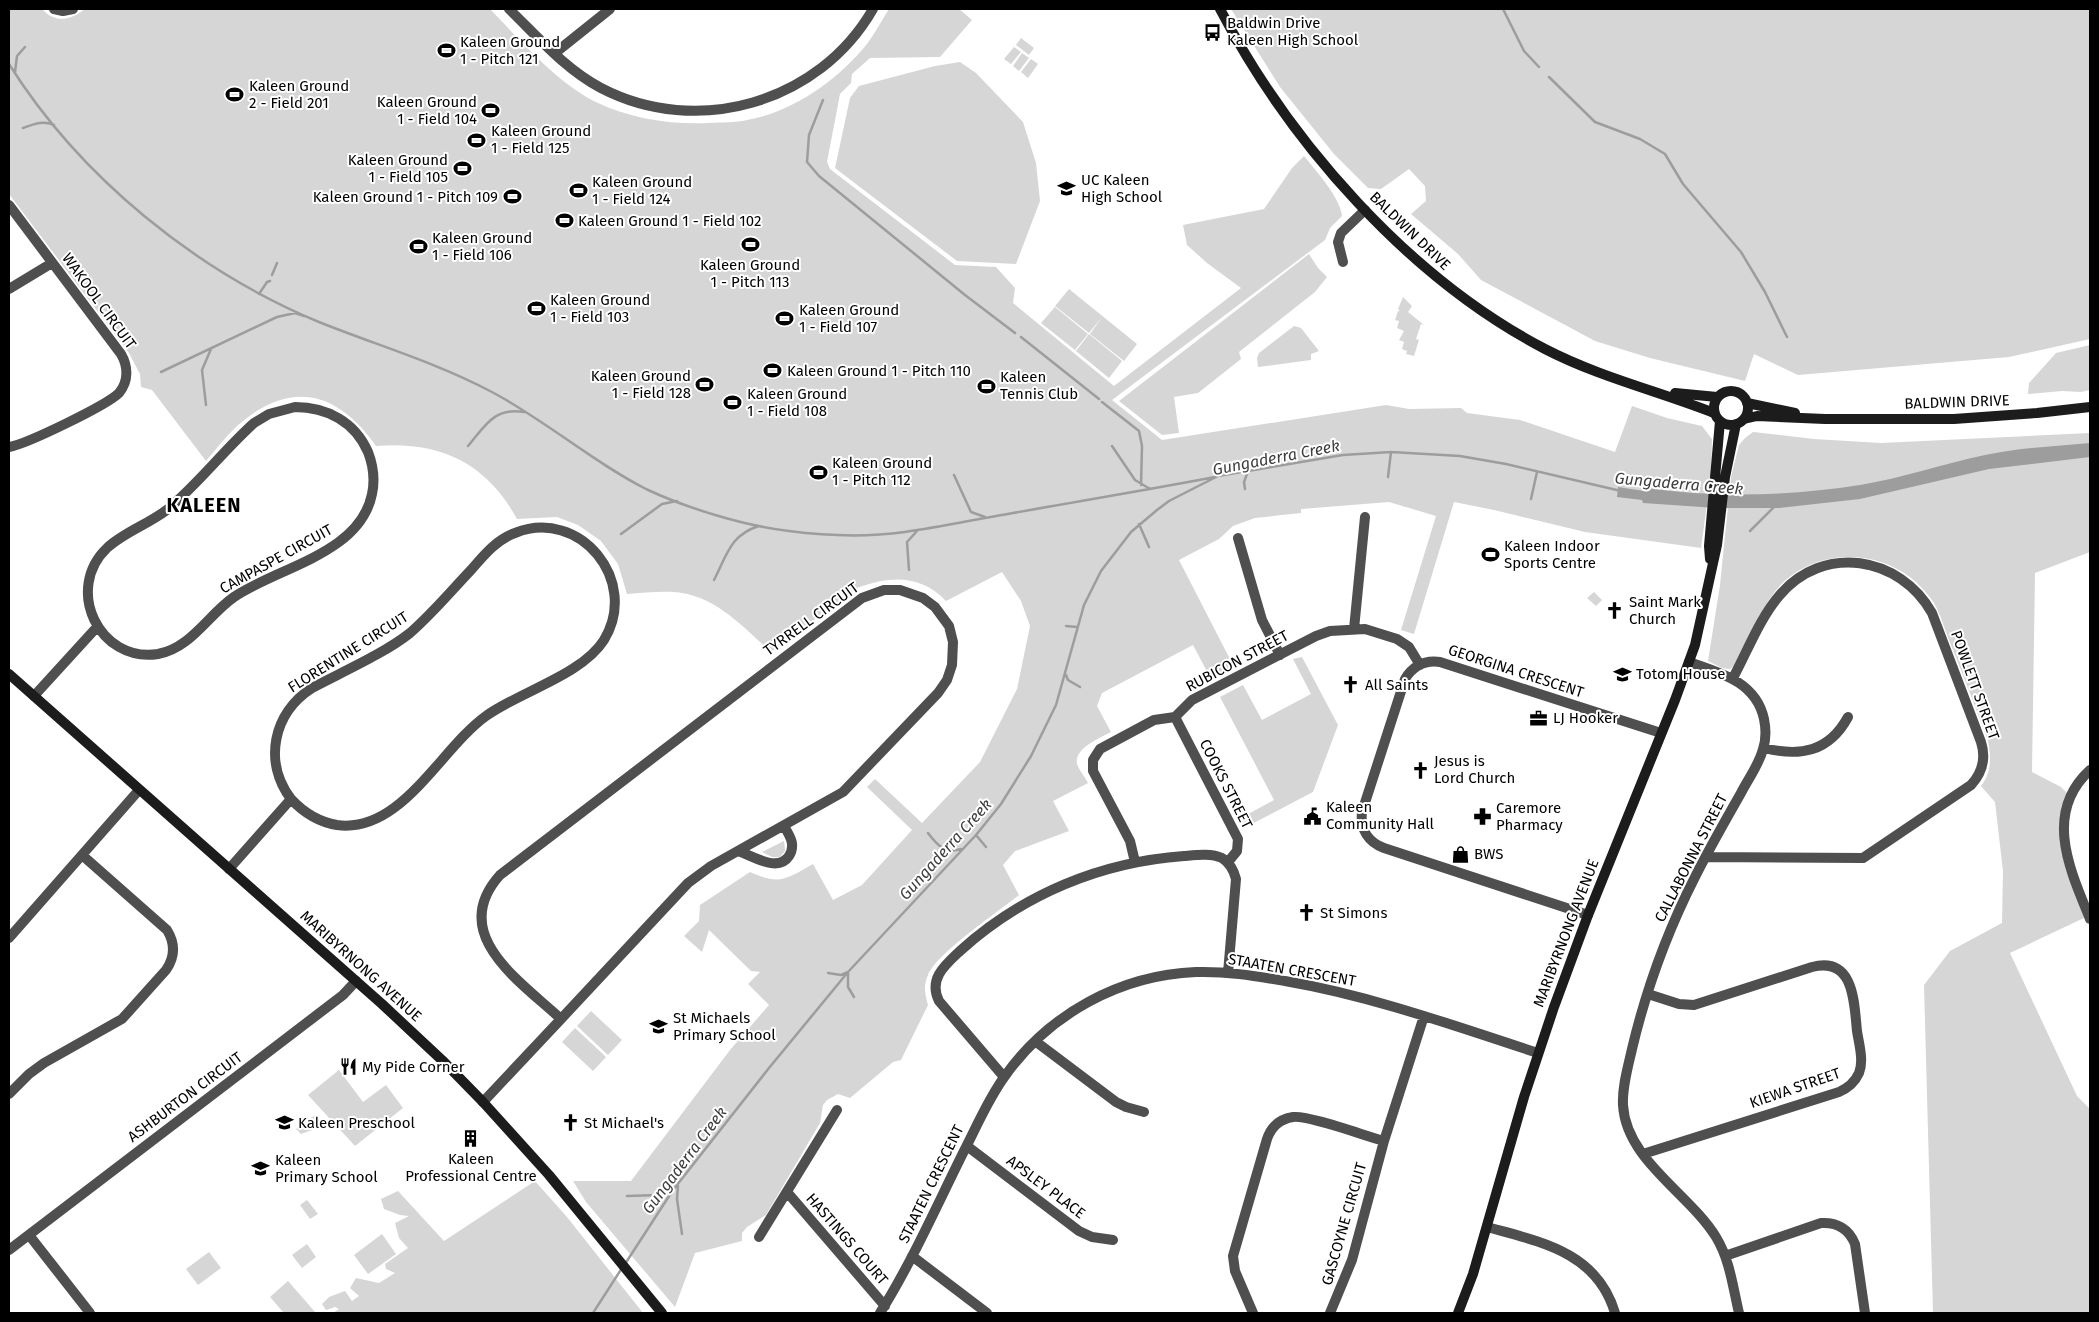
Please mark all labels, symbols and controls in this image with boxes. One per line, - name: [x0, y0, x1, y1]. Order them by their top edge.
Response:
- place label: Baldwin Drive Kaleen High School: [1227, 14, 1359, 49]
- bus stop icon: Baldwin Drive Kaleen High School: [1203, 22, 1223, 42]
- place label: Kaleen Ground 1 - Pitch 121: [460, 33, 560, 68]
- sports icon: Kaleen Ground 1 - Pitch 121: [436, 41, 456, 61]
- place label: Kaleen Ground 2 - Field 201: [249, 77, 349, 112]
- sports icon: Kaleen Ground 2 - Field 201: [225, 85, 245, 105]
- place label: Kaleen Ground 1 - Field 104: [377, 93, 477, 128]
- sports icon: Kaleen Ground 1 - Field 104: [481, 101, 501, 121]
- place label: Kaleen Ground 1 - Field 125: [491, 122, 591, 157]
- sports icon: Kaleen Ground 1 - Field 125: [467, 130, 487, 150]
- place label: Kaleen Ground 1 - Field 105: [348, 151, 448, 186]
- sports icon: Kaleen Ground 1 - Field 105: [452, 159, 472, 179]
- place label: UC Kaleen High School: [1081, 171, 1163, 206]
- place label: Kaleen Ground 1 - Field 124: [592, 173, 692, 208]
- school or university icon: UC Kaleen High School: [1057, 179, 1077, 199]
- sports icon: Kaleen Ground 1 - Field 124: [568, 181, 588, 201]
- sports icon: Kaleen Ground 1 - Pitch 109: [502, 187, 522, 207]
- place label: Kaleen Ground 1 - Pitch 109: [313, 188, 498, 206]
- street label: BALDWIN DRIVE: [1366, 188, 1454, 274]
- sports icon: Kaleen Ground 1 - Field 102: [554, 211, 574, 231]
- place label: Kaleen Ground 1 - Field 102: [578, 212, 761, 230]
- place label: Kaleen Ground 1 - Field 106: [432, 229, 532, 264]
- sports icon: Kaleen Ground 1 - Pitch 113: [740, 234, 760, 254]
- sports icon: Kaleen Ground 1 - Field 106: [408, 237, 428, 257]
- street label: WAKOOL CIRCUIT: [58, 250, 140, 353]
- place label: Kaleen Ground 1 - Pitch 113: [700, 256, 800, 291]
- place label: Kaleen Ground 1 - Field 103: [550, 291, 650, 326]
- sports icon: Kaleen Ground 1 - Field 103: [526, 299, 546, 319]
- place label: Kaleen Ground 1 - Field 107: [799, 301, 899, 336]
- sports icon: Kaleen Ground 1 - Field 107: [775, 309, 795, 329]
- sports icon: Kaleen Ground 1 - Pitch 110: [763, 361, 783, 381]
- place label: Kaleen Ground 1 - Pitch 110: [787, 362, 971, 380]
- place label: Kaleen Ground 1 - Field 128: [591, 367, 691, 402]
- place label: Kaleen Tennis Club: [1000, 368, 1078, 403]
- sports icon: Kaleen Ground 1 - Field 128: [695, 375, 715, 395]
- sports icon: Kaleen Tennis Club: [976, 376, 996, 396]
- place label: Kaleen Ground 1 - Field 108: [747, 385, 847, 420]
- street label: BALDWIN DRIVE: [1904, 391, 2010, 413]
- sports icon: Kaleen Ground 1 - Field 108: [723, 393, 743, 413]
- water label: Gungaderra Creek: [1211, 436, 1341, 479]
- place label: Kaleen Ground 1 - Pitch 112: [832, 454, 932, 489]
- sports icon: Kaleen Ground 1 - Pitch 112: [808, 462, 828, 482]
- water label: Gungaderra Creek: [1614, 468, 1744, 499]
- district label: KALEEN: [166, 493, 242, 517]
- street label: CAMPASPE CIRCUIT: [216, 520, 336, 597]
- place label: Kaleen Indoor Sports Centre: [1504, 537, 1600, 572]
- sports icon: Kaleen Indoor Sports Centre: [1480, 545, 1500, 565]
- street label: TYRRELL CIRCUIT: [760, 578, 862, 660]
- place label: Saint Mark Church: [1629, 593, 1701, 628]
- church icon: Saint Mark Church: [1605, 601, 1625, 621]
- street label: FLORENTINE CIRCUIT: [285, 608, 412, 696]
- street label: RUBICON STREET: [1183, 626, 1292, 696]
- street label: POWLETT STREET: [1947, 628, 2003, 742]
- street label: GEORGINA CRESCENT: [1446, 641, 1586, 701]
- school or university icon: Totom House: [1612, 664, 1632, 684]
- place label: Totom House: [1636, 665, 1725, 683]
- church icon: All Saints: [1341, 675, 1361, 695]
- place label: All Saints: [1365, 676, 1428, 694]
- office icon: LJ Hooker: [1529, 708, 1549, 728]
- place label: LJ Hooker: [1553, 709, 1618, 727]
- street label: COOKS STREET: [1196, 736, 1256, 832]
- place label: Jesus is Lord Church: [1434, 752, 1515, 787]
- church icon: Jesus is Lord Church: [1410, 760, 1430, 780]
- street label: CALLABONNA STREET: [1651, 791, 1731, 925]
- water label: Gungaderra Creek: [895, 795, 996, 904]
- place label: Kaleen Community Hall: [1326, 798, 1435, 833]
- place label: Caremore Pharmacy: [1496, 799, 1563, 834]
- public building icon: Kaleen Community Hall: [1302, 806, 1322, 826]
- pharmacy icon: Caremore Pharmacy: [1472, 807, 1492, 827]
- shop icon: BWS: [1450, 844, 1470, 864]
- place label: BWS: [1474, 845, 1503, 863]
- street label: MARIBYRNONG AVENUE: [1529, 856, 1603, 1010]
- church icon: St Simons: [1296, 903, 1316, 923]
- place label: St Simons: [1320, 904, 1387, 922]
- street label: MARIBYRNONG AVENUE: [297, 907, 425, 1025]
- street label: STAATEN CRESCENT: [1227, 950, 1357, 990]
- place label: St Michaels Primary School: [673, 1009, 776, 1044]
- school or university icon: St Michaels Primary School: [649, 1017, 669, 1037]
- street label: ASHBURTON CIRCUIT: [124, 1048, 246, 1146]
- restaurant icon: My Pide Corner: [338, 1057, 358, 1077]
- place label: My Pide Corner: [362, 1058, 465, 1076]
- street label: KIEWA STREET: [1747, 1064, 1843, 1112]
- water label: Gungaderra Creek: [638, 1103, 731, 1218]
- school or university icon: Kaleen Preschool: [274, 1113, 294, 1133]
- church icon: St Michael's: [560, 1113, 580, 1133]
- place label: Kaleen Preschool: [298, 1114, 416, 1132]
- place label: St Michael's: [584, 1114, 664, 1132]
- street label: STAATEN CRESCENT: [895, 1122, 968, 1246]
- building icon: Kaleen Professional Centre: [461, 1128, 481, 1148]
- place label: Kaleen Professional Centre: [405, 1150, 537, 1185]
- place label: Kaleen Primary School: [275, 1151, 378, 1186]
- street label: APSLEY PLACE: [1003, 1152, 1089, 1222]
- school or university icon: Kaleen Primary School: [251, 1159, 271, 1179]
- street label: GASCOYNE CIRCUIT: [1318, 1160, 1370, 1287]
- street label: HASTINGS COURT: [802, 1189, 892, 1289]

